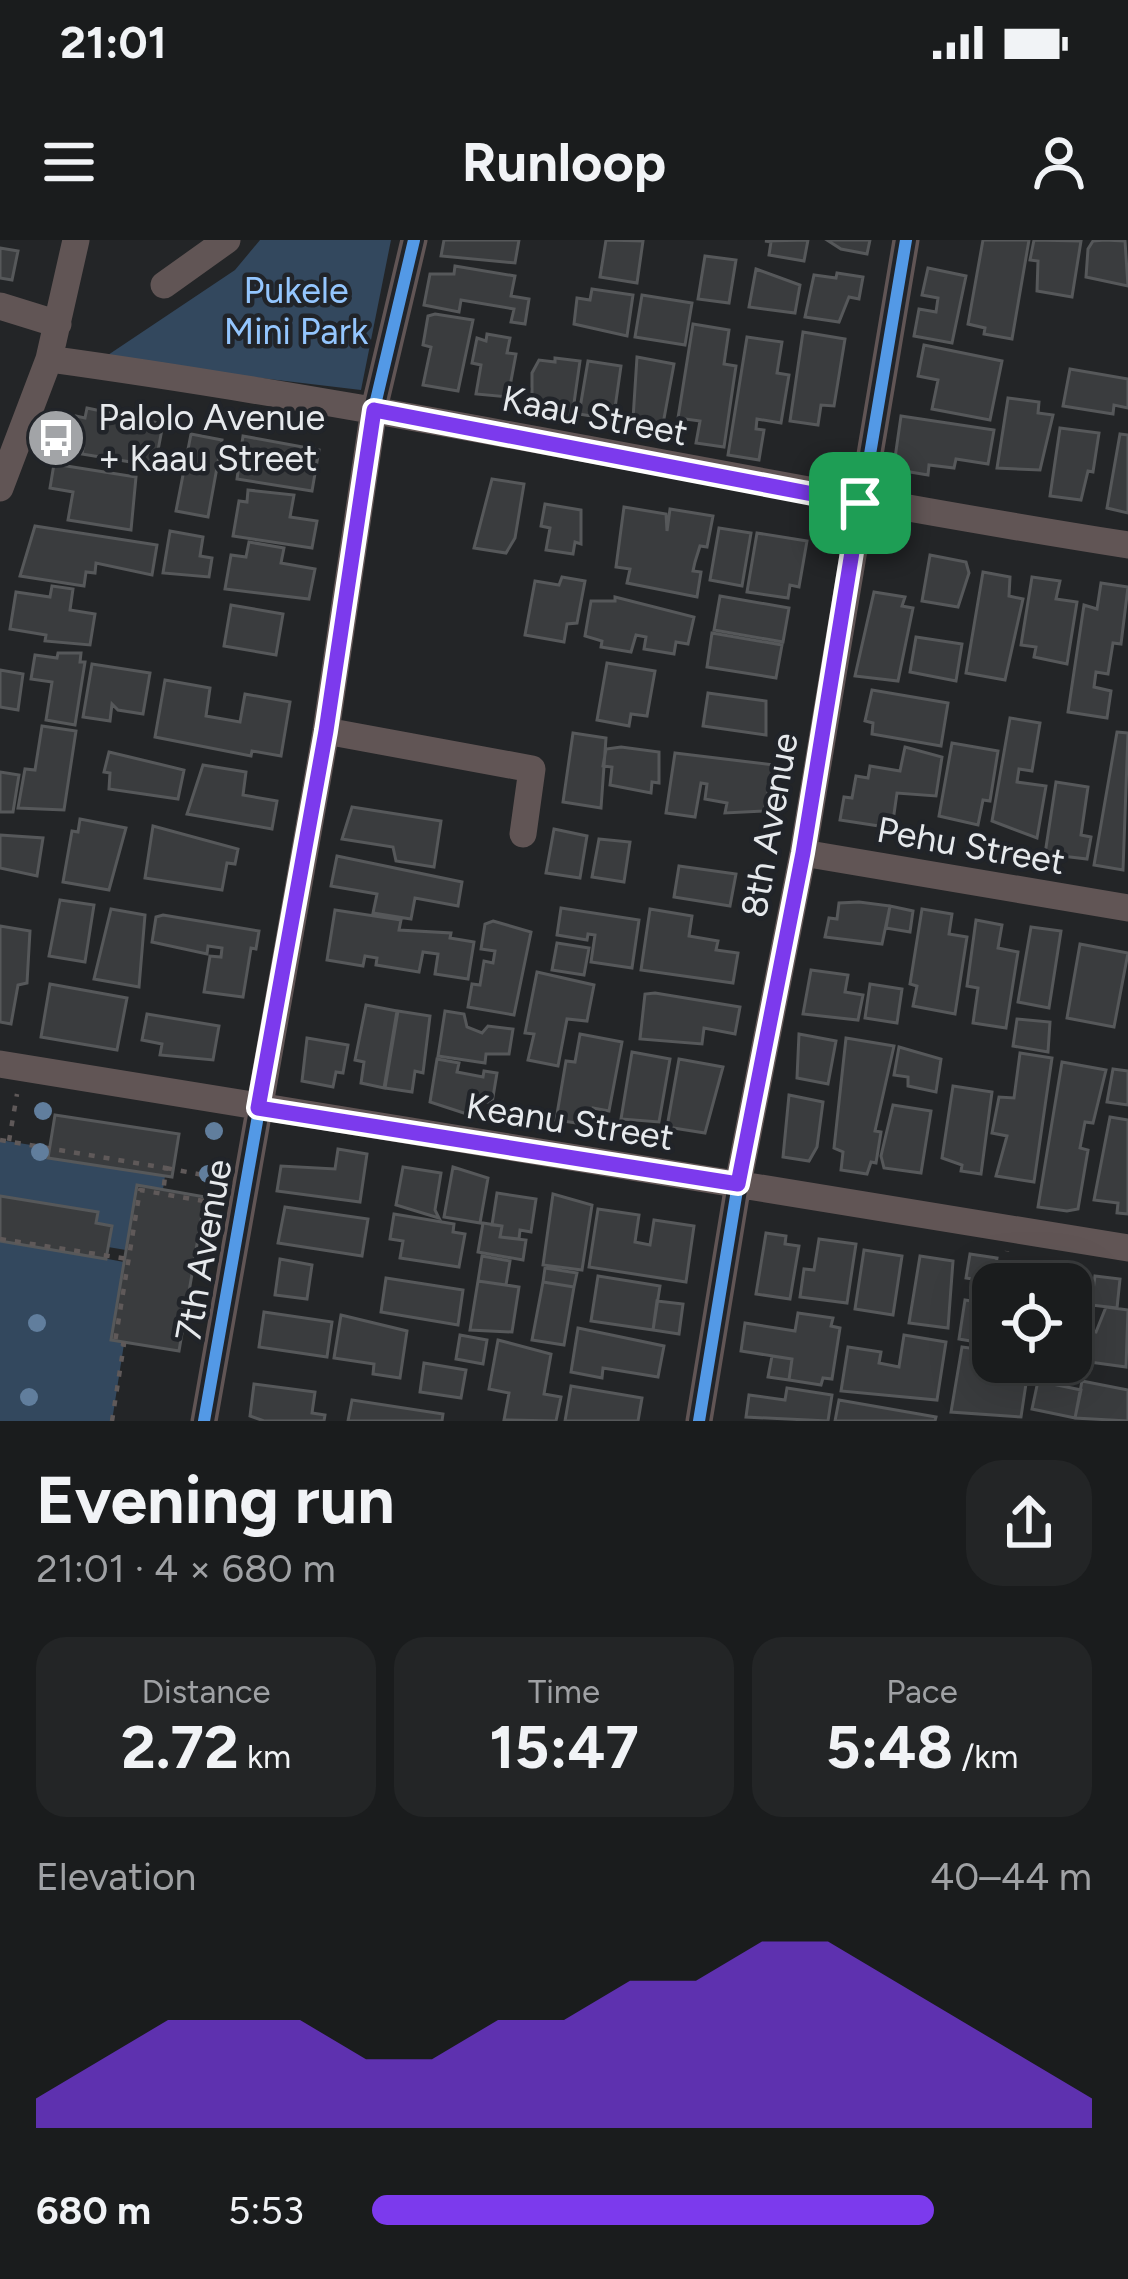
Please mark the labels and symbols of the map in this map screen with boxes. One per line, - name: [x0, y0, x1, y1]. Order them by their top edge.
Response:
- park label: Pukele Mini Park: [224, 269, 369, 353]
- street label: Kaau Street: [498, 376, 691, 455]
- place label: Palolo Avenue + Kaau Street: [98, 396, 325, 480]
- bus stop icon: Palolo Avenue + Kaau Street: [25, 407, 87, 469]
- pin: [809, 452, 911, 554]
- street label: 8th Avenue: [732, 730, 807, 921]
- street label: Pehu Street: [874, 808, 1068, 883]
- street label: Keanu Street: [463, 1084, 677, 1159]
- street label: 7th Avenue: [166, 1156, 241, 1344]

